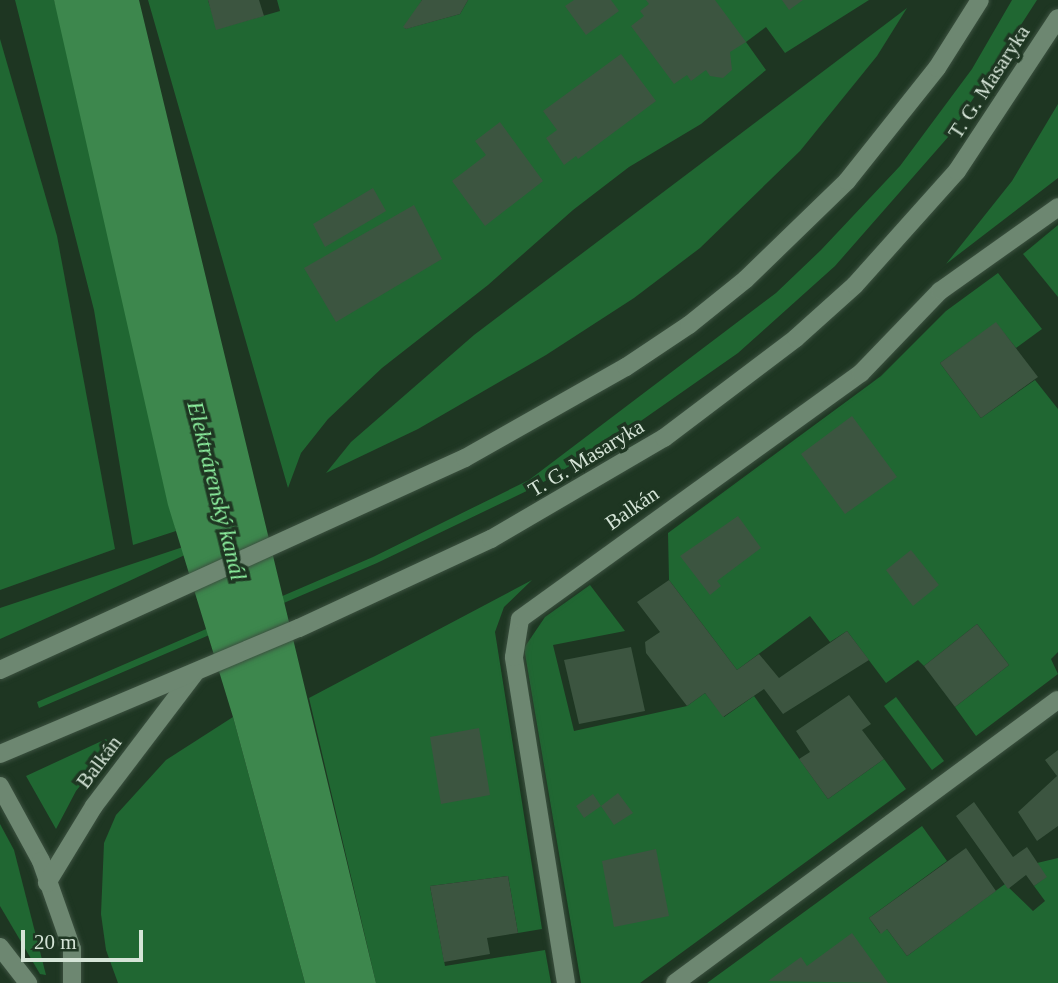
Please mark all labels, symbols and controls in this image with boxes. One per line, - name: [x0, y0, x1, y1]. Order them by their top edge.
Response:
- street label: T. G. Masaryka: [943, 21, 1035, 143]
- water label: Elektrárenský kanál: [180, 399, 252, 583]
- street label: T. G. Masaryka: [524, 414, 648, 502]
- street label: Balkán: [600, 481, 664, 535]
- street label: Balkán: [71, 731, 127, 793]
- scale bar: [24, 916, 147, 960]
- text: 20 m: [34, 930, 77, 954]

